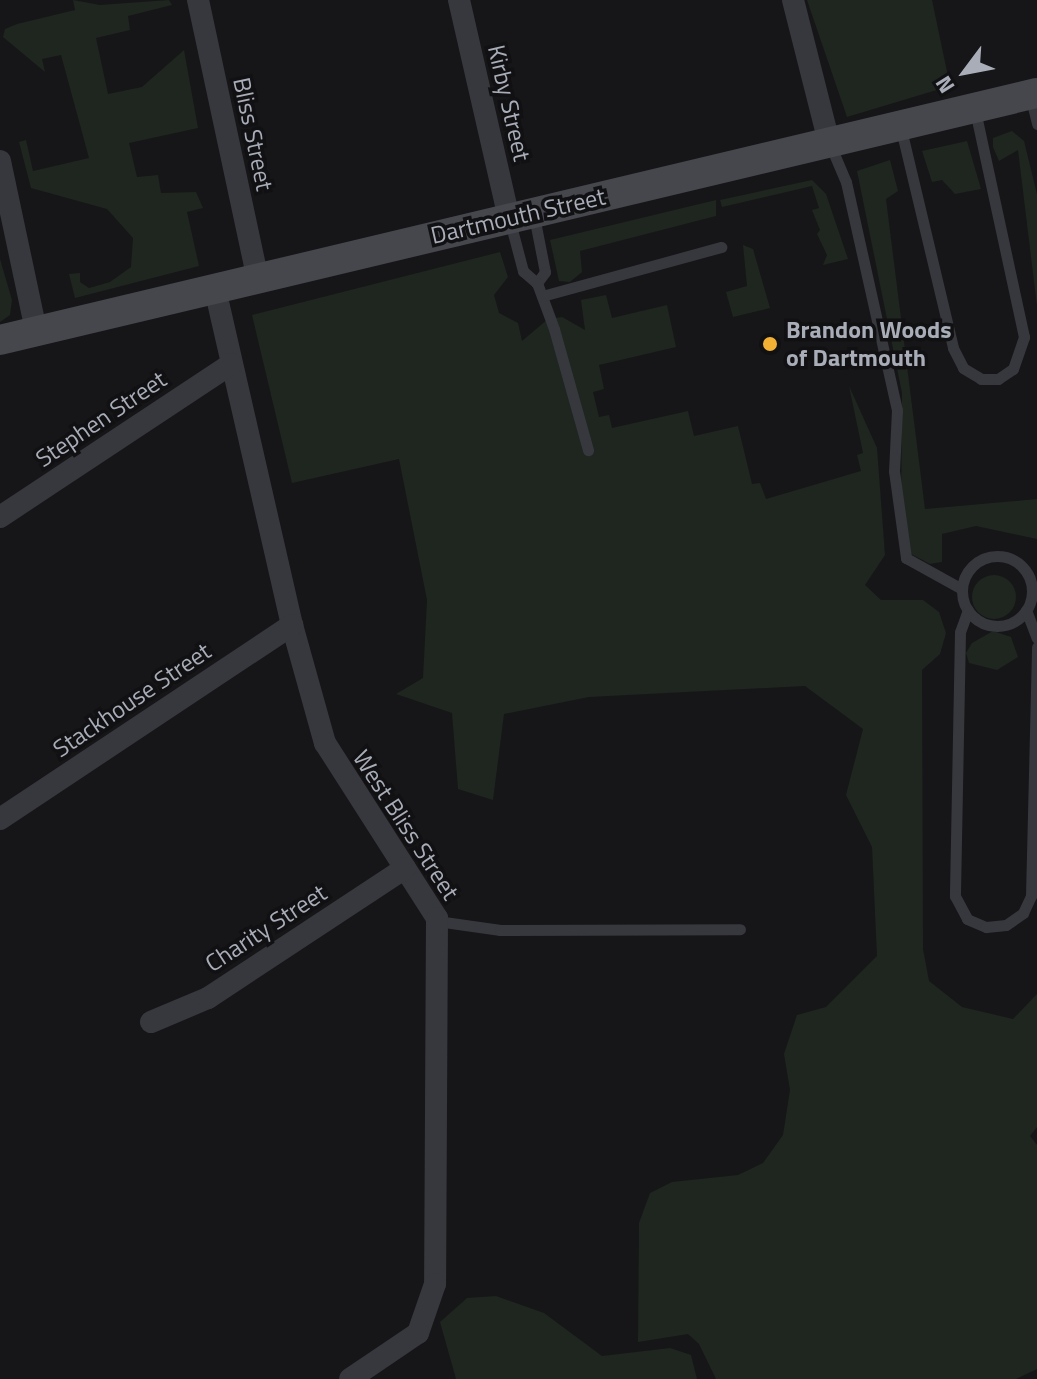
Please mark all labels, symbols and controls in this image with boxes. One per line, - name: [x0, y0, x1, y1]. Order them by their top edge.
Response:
- north arrow: [925, 32, 1005, 112]
- street label: Kirby Street: [482, 42, 536, 164]
- text: N: [926, 69, 963, 100]
- street label: Bliss Street: [227, 75, 279, 193]
- street label: Dartmouth Street: [428, 182, 608, 250]
- place label: Brandon Woods of Dartmouth: [786, 316, 951, 372]
- marker: Brandon Woods of Dartmouth: [761, 335, 779, 353]
- street label: Stephen Street: [30, 365, 172, 473]
- street label: Stackhouse Street: [48, 637, 216, 763]
- street label: West Bliss Street: [347, 745, 465, 905]
- street label: Charity Street: [200, 878, 332, 978]

